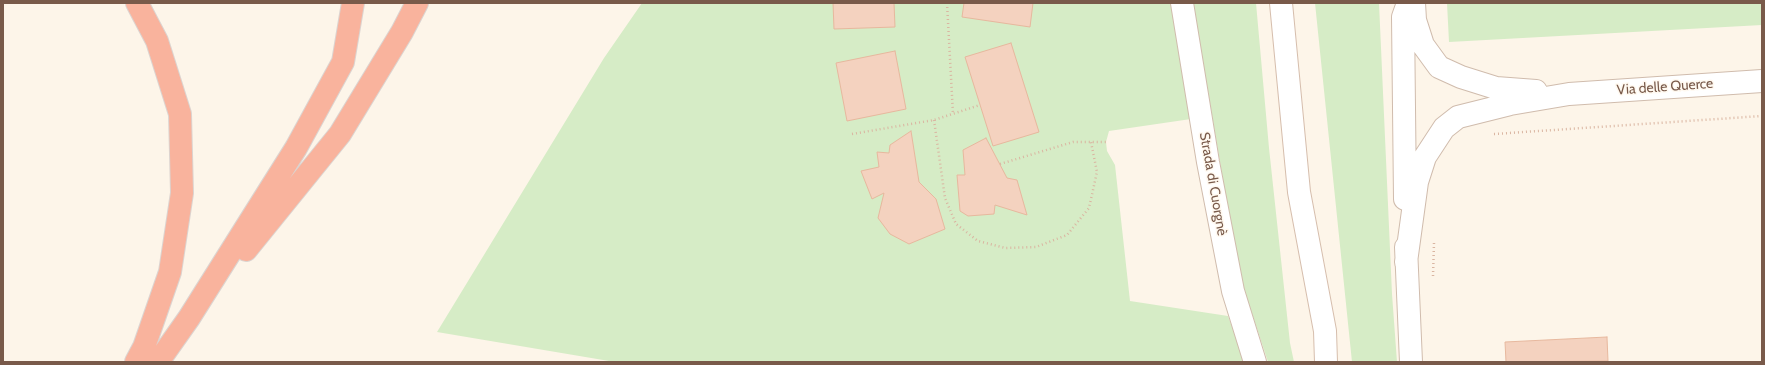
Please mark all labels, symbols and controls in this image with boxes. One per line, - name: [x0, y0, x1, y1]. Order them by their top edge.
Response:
- street label: Via delle Querce: [1616, 75, 1714, 99]
- street label: Strada di Cuorgnè: [1196, 131, 1230, 237]

